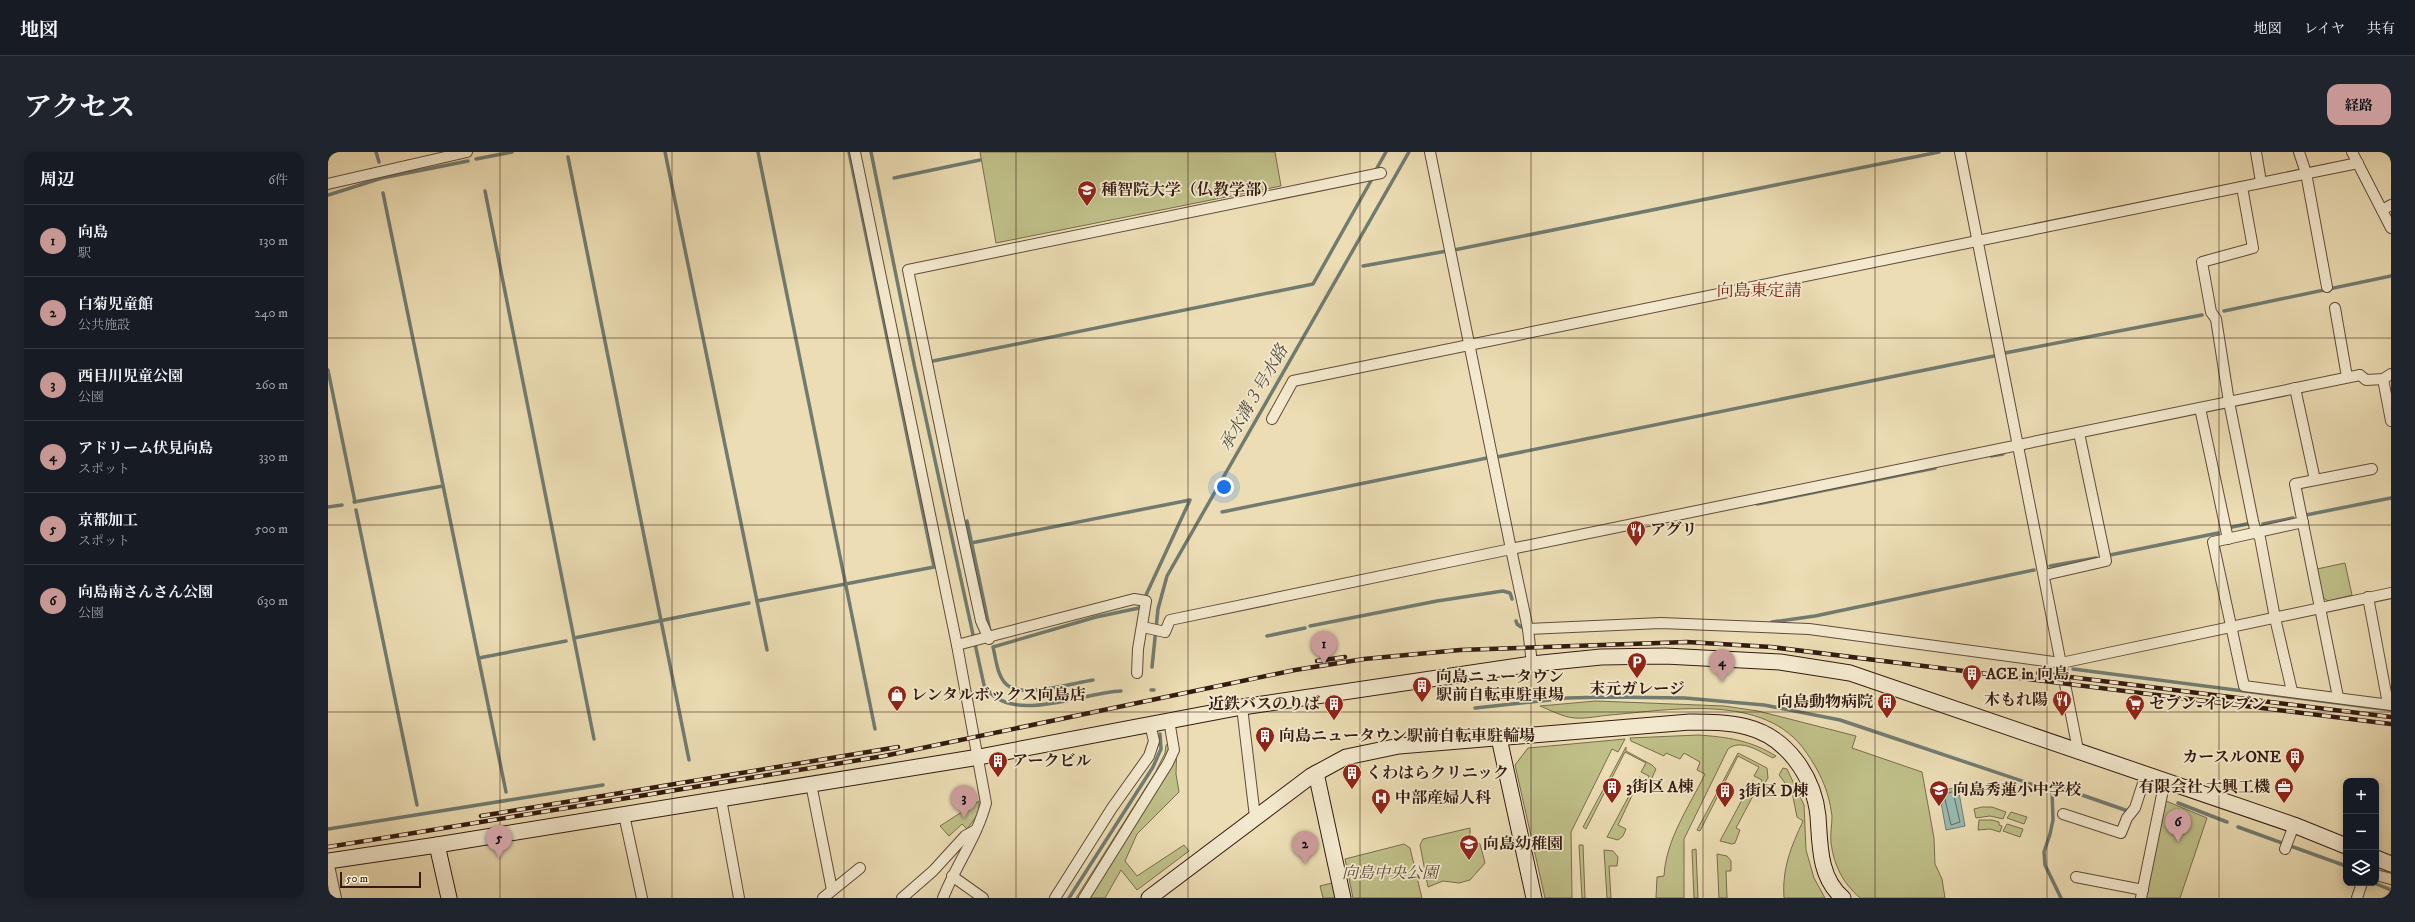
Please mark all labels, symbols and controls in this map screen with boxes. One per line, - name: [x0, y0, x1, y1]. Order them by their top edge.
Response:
- text: 地図: [20, 19, 58, 42]
- text: 地図: [2254, 20, 2282, 38]
- text: レイヤ: [2304, 20, 2345, 38]
- text: 共有: [2367, 20, 2395, 38]
- button: 経路: [2327, 84, 2391, 125]
- text: アクセス: [24, 90, 135, 125]
- text: 周辺: [40, 169, 74, 191]
- text: 6件: [268, 172, 288, 188]
- school or university icon: 種智院大学（仏教学部）: [1076, 179, 1098, 207]
- place label: 種智院大学（仏教学部）: [1101, 180, 1277, 200]
- text: 向島: [78, 223, 108, 242]
- text: 1: [51, 233, 55, 249]
- text: 130 m: [259, 233, 288, 249]
- text: 駅: [78, 245, 91, 261]
- district label: 向島東定請: [1717, 280, 1802, 302]
- text: 白菊児童館: [78, 295, 153, 314]
- text: 2: [50, 305, 56, 321]
- text: 240 m: [255, 305, 288, 321]
- text: 公共施設: [78, 317, 130, 333]
- water label: 承水溝３号水路: [1215, 340, 1294, 455]
- text: 西目川児童公園: [78, 367, 183, 386]
- text: 3: [51, 377, 55, 393]
- text: 260 m: [255, 377, 288, 393]
- text: 公園: [78, 389, 104, 405]
- text: アドリーム伏見向島: [78, 439, 213, 458]
- text: 4: [49, 449, 57, 465]
- text: 330 m: [259, 449, 288, 465]
- text: スポット: [78, 461, 130, 477]
- your location: [1214, 477, 1234, 497]
- text: 京都加工: [78, 511, 138, 530]
- restaurant icon: アグリ: [1625, 519, 1647, 547]
- place label: アグリ: [1650, 520, 1698, 540]
- text: 5: [50, 521, 56, 537]
- text: 500 m: [255, 521, 288, 537]
- text: スポット: [78, 533, 130, 549]
- text: 向島南さんさん公園: [78, 583, 213, 602]
- text: 6: [50, 593, 56, 609]
- text: 630 m: [257, 593, 288, 609]
- text: 公園: [78, 605, 104, 621]
- pin: 1: [1311, 631, 1337, 664]
- pin: 4: [1709, 649, 1735, 682]
- parking icon: 末元ガレージ: [1626, 651, 1648, 679]
- building icon: ACE in 向島: [1961, 663, 1983, 691]
- place label: ACE in 向島: [1985, 664, 2069, 684]
- place label: 向島ニュータウン 駅前自転車駐車場: [1436, 667, 1564, 705]
- building icon: 向島ニュータウン 駅前自転車駐車場: [1411, 675, 1433, 703]
- place label: 末元ガレージ: [1589, 679, 1685, 699]
- shop icon: レンタルボックス向島店: [886, 684, 908, 712]
- place label: レンタルボックス向島店: [911, 685, 1086, 705]
- restaurant icon: 木もれ陽: [2051, 689, 2073, 717]
- place label: 木もれ陽: [1984, 690, 2048, 710]
- building icon: 向島動物病院: [1876, 691, 1898, 719]
- place label: 向島動物病院: [1777, 692, 1873, 712]
- building icon: 近鉄バスのりば: [1323, 693, 1345, 721]
- supermarket icon: セブン-イレブン: [2124, 693, 2146, 721]
- place label: 近鉄バスのりば: [1208, 694, 1320, 714]
- place label: セブン-イレブン: [2149, 694, 2266, 714]
- building icon: 向島ニュータウン駅前自転車駐輪場: [1254, 725, 1276, 753]
- place label: 向島ニュータウン駅前自転車駐輪場: [1279, 726, 1535, 746]
- building icon: カースルONE: [2284, 746, 2306, 774]
- place label: カースルONE: [2182, 747, 2282, 767]
- building icon: アークビル: [987, 750, 1009, 778]
- place label: アークビル: [1012, 751, 1092, 771]
- building icon: くわはらクリニック: [1341, 762, 1363, 790]
- place label: くわはらクリニック: [1366, 763, 1509, 783]
- building icon: 3街区 A棟: [1601, 776, 1623, 804]
- office icon: 有限会社 大興工機: [2273, 776, 2295, 804]
- place label: 3街区 A棟: [1626, 777, 1694, 797]
- place label: 有限会社 大興工機: [2139, 777, 2270, 797]
- map controls: [2343, 778, 2379, 886]
- button: +: [2343, 778, 2379, 814]
- school or university icon: 向島秀蓮小中学校: [1928, 779, 1950, 807]
- building icon: 3街区 D棟: [1714, 780, 1736, 808]
- place label: 向島秀蓮小中学校: [1953, 780, 2082, 800]
- place label: 3街区 D棟: [1739, 781, 1808, 801]
- pin: 3: [951, 785, 977, 818]
- hospital icon: 中部産婦人科: [1370, 787, 1392, 815]
- place label: 中部産婦人科: [1395, 788, 1492, 808]
- pin: 6: [2165, 809, 2191, 842]
- button: −: [2343, 814, 2379, 850]
- pin: 5: [486, 825, 512, 858]
- pin: 2: [1292, 831, 1318, 864]
- school or university icon: 向島幼稚園: [1458, 833, 1480, 861]
- place label: 向島幼稚園: [1483, 834, 1563, 854]
- button: layers: [2343, 850, 2379, 886]
- park label: 向島中央公園: [1342, 863, 1441, 883]
- scale bar: [340, 870, 421, 889]
- text: 50 m: [346, 872, 368, 886]

